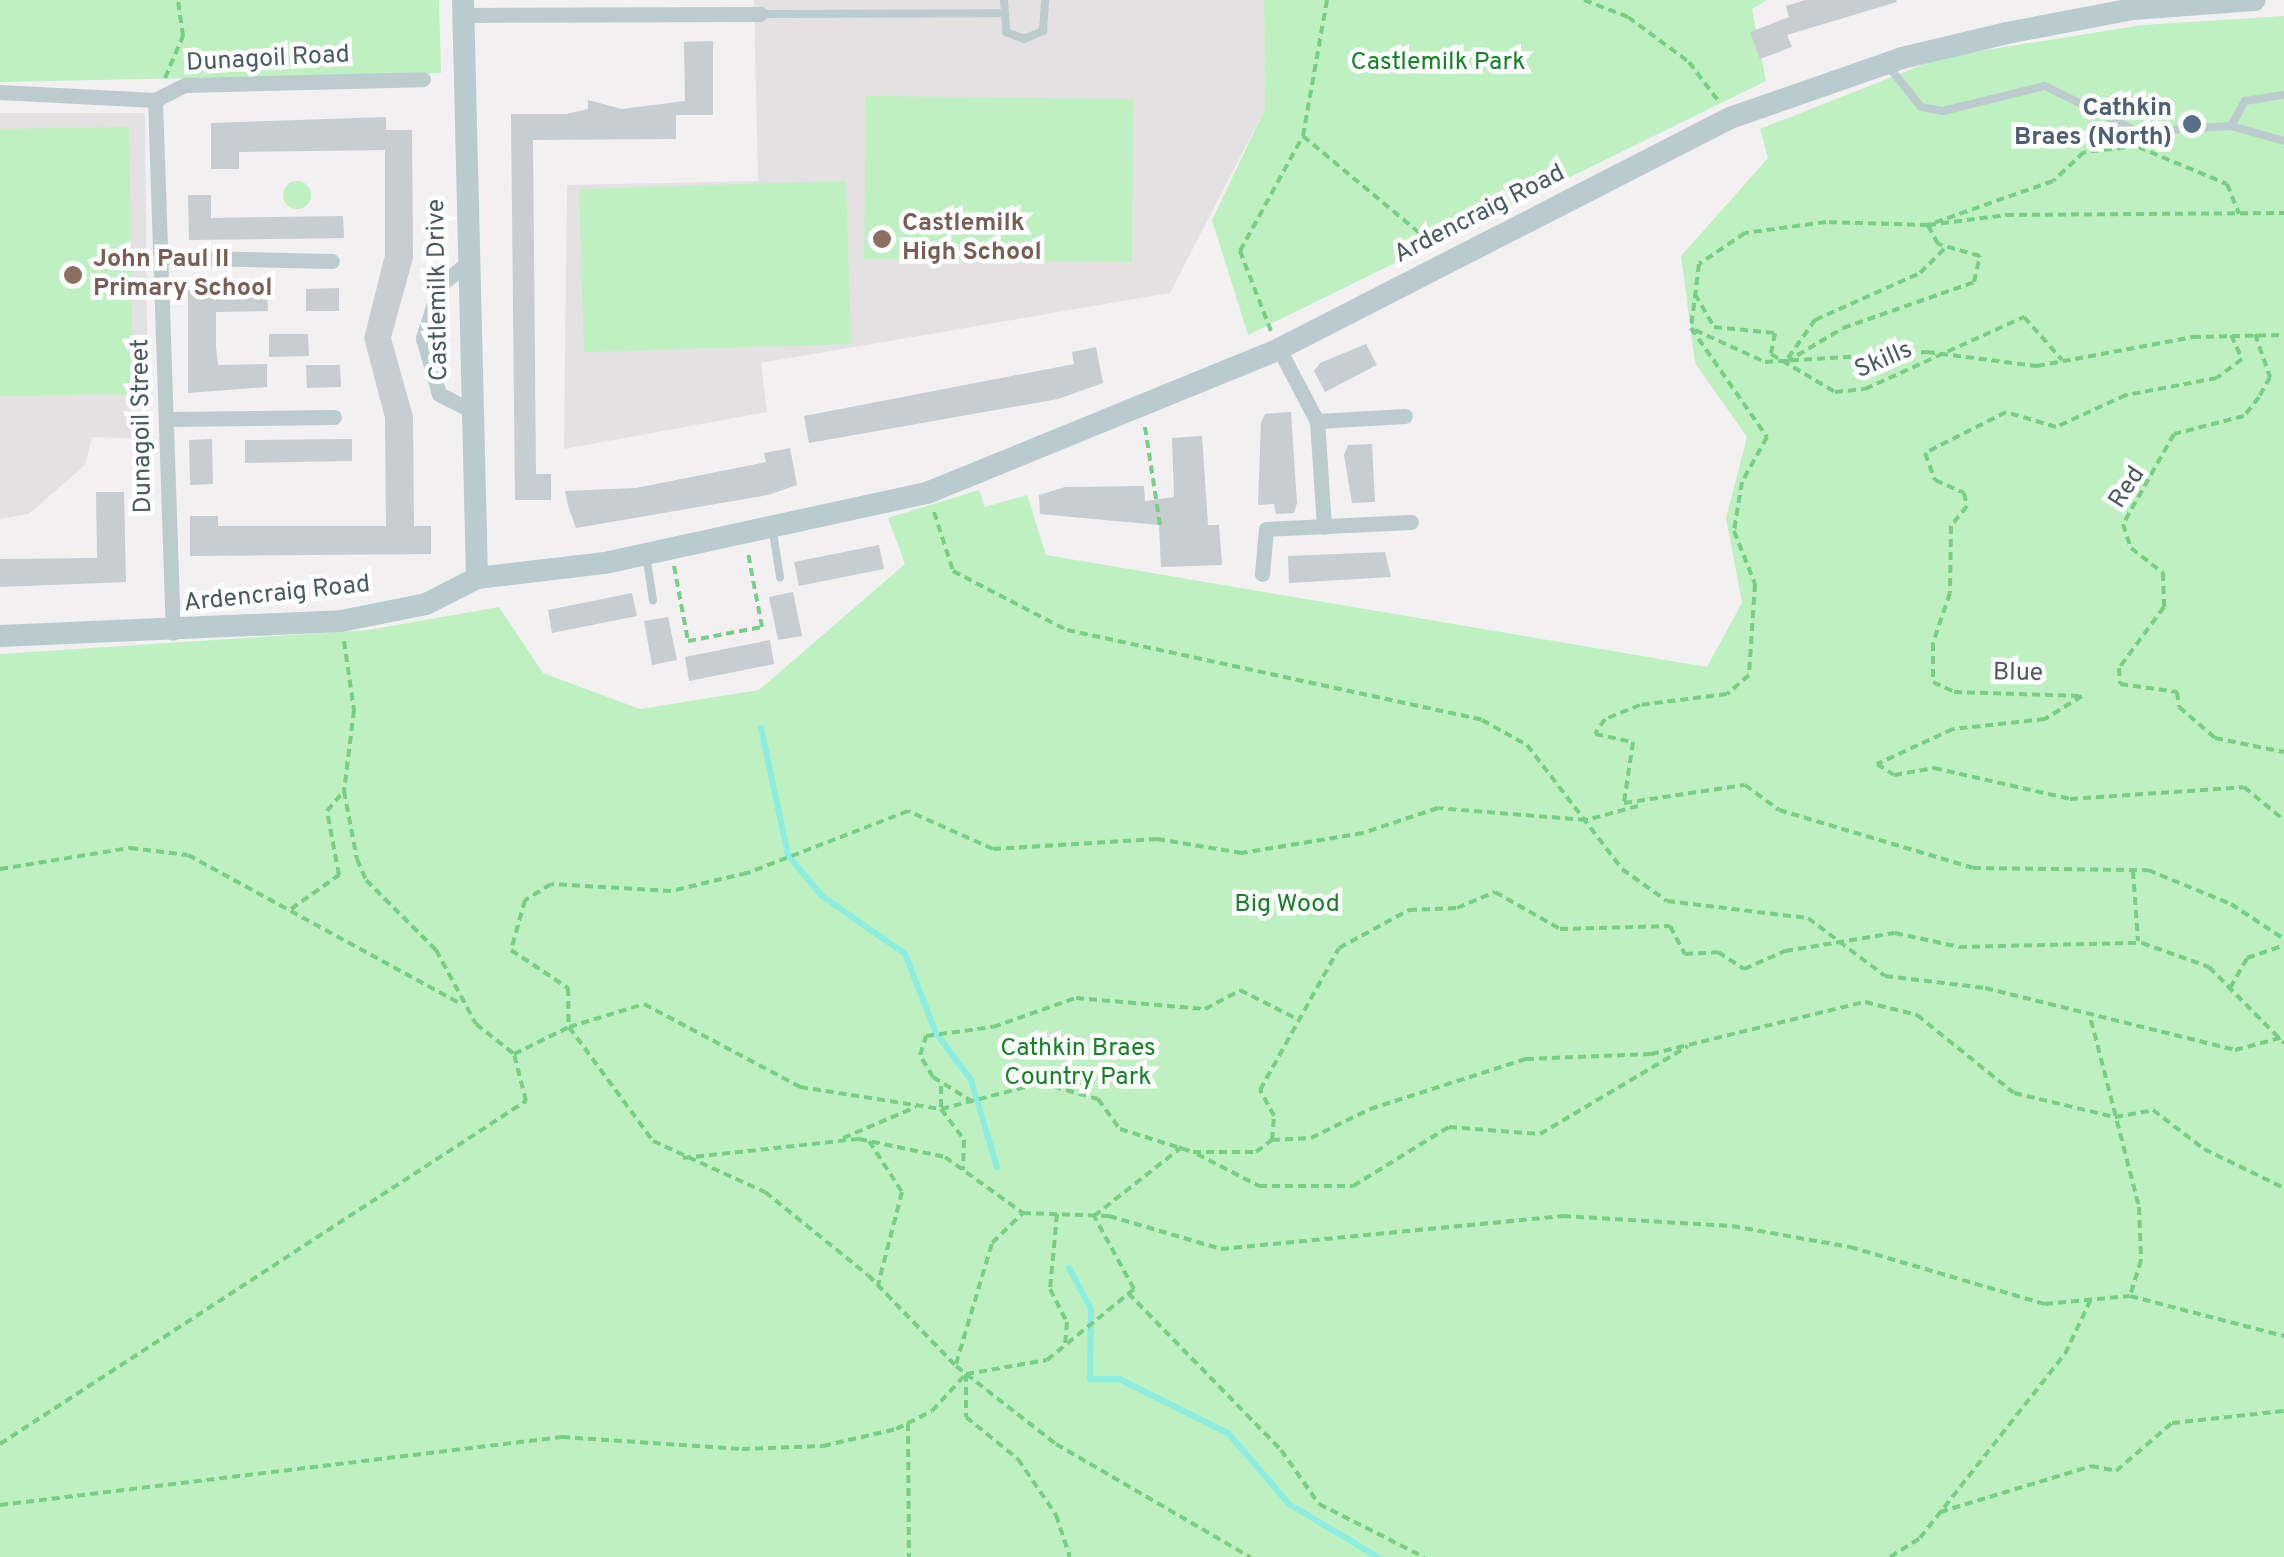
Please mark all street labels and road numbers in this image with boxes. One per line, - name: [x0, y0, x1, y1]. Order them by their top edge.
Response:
- street label: Dunagoil Road: [186, 41, 350, 79]
- street label: Ardencraig Road: [1390, 159, 1570, 271]
- street label: Castlemilk Drive: [422, 199, 456, 381]
- street label: Skills: [1851, 336, 1917, 386]
- street label: Dunagoil Street: [126, 338, 160, 514]
- street label: Red: [2103, 461, 2153, 515]
- street label: Ardencraig Road: [182, 570, 372, 620]
- street label: Blue: [1993, 659, 2043, 689]

